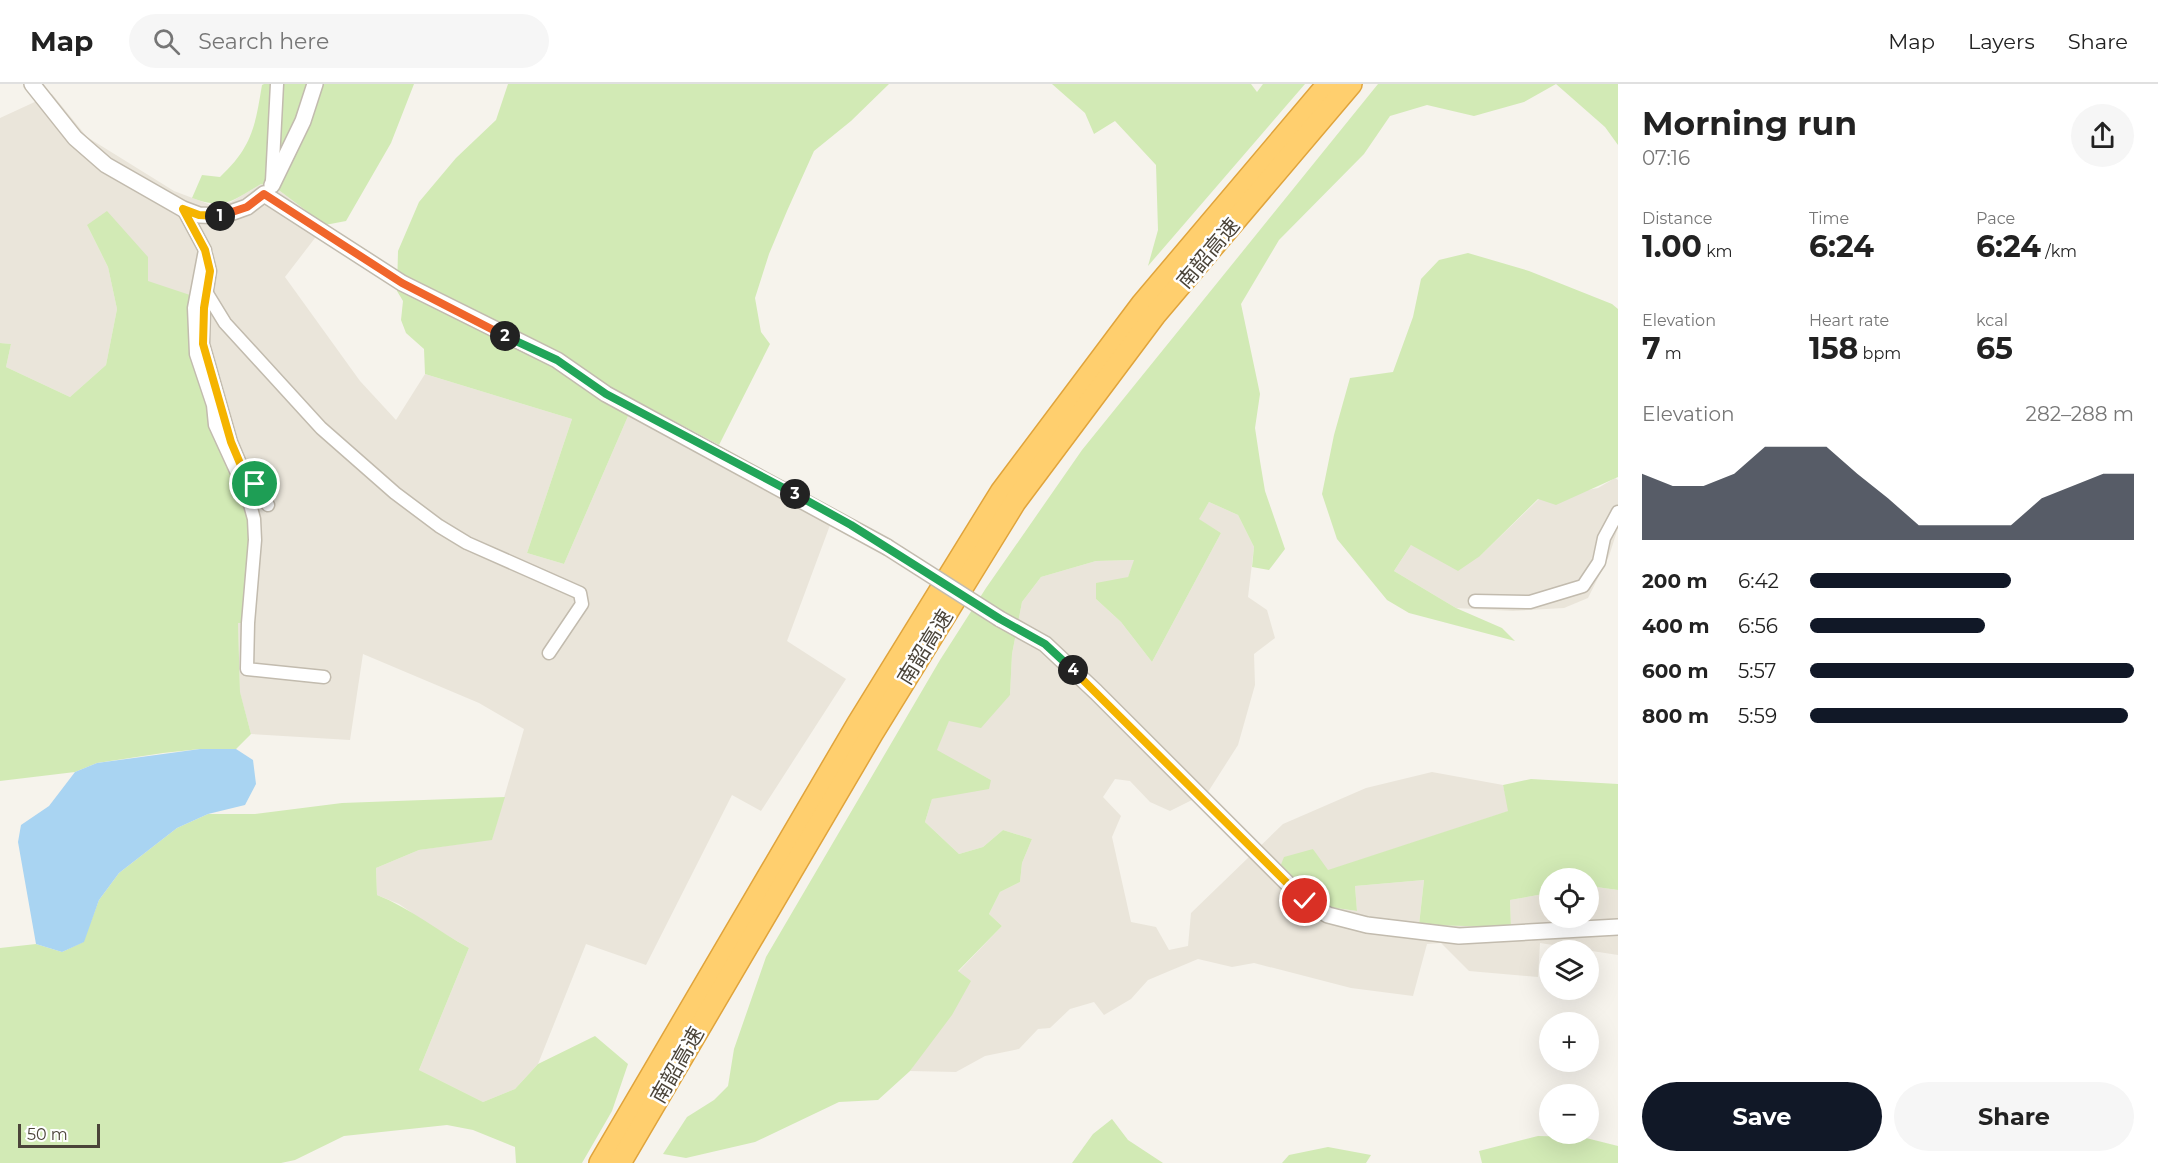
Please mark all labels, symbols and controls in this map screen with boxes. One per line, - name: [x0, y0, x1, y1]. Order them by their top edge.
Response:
- search box: [129, 14, 549, 68]
- text: Map: [30, 24, 93, 58]
- icon: search: [150, 25, 183, 58]
- text: Search here: [198, 28, 329, 55]
- text: Map: [1888, 29, 1935, 54]
- text: Layers: [1968, 29, 2035, 54]
- text: Share: [2068, 29, 2128, 54]
- text: Morning run: [1642, 103, 1857, 143]
- button: share: [2071, 104, 2134, 167]
- text: 07:16: [1642, 146, 1690, 170]
- pin: 1: [205, 201, 235, 231]
- text: 1: [217, 206, 223, 225]
- text: Distance: [1642, 209, 1712, 228]
- text: Time: [1809, 209, 1849, 228]
- text: Pace: [1976, 209, 2015, 228]
- street label: 南韶高速: [1171, 213, 1245, 293]
- text: 1.00: [1642, 228, 1702, 265]
- text: 6:24: [1809, 228, 1874, 265]
- text: 6:24: [1976, 228, 2041, 265]
- text: km: [1702, 242, 1733, 261]
- text: /km: [2041, 242, 2077, 261]
- text: Elevation: [1642, 311, 1716, 330]
- text: Heart rate: [1809, 311, 1889, 330]
- text: kcal: [1976, 311, 2008, 330]
- pin: 2: [490, 321, 520, 351]
- text: 2: [500, 326, 510, 345]
- text: 7: [1642, 330, 1661, 367]
- text: 158: [1809, 330, 1858, 367]
- text: 65: [1976, 330, 2013, 367]
- text: m: [1661, 344, 1682, 363]
- text: bpm: [1858, 344, 1901, 363]
- text: Elevation: [1642, 402, 1734, 426]
- text: 282–288 m: [2026, 402, 2134, 426]
- pin: [229, 458, 280, 509]
- icon: arrive: [238, 467, 271, 500]
- pin: 3: [780, 479, 810, 509]
- text: 3: [790, 484, 800, 503]
- text: 200 m: [1642, 569, 1708, 593]
- text: 6:42: [1738, 569, 1779, 593]
- street label: 南韶高速: [892, 605, 958, 689]
- text: 400 m: [1642, 614, 1710, 638]
- text: 6:56: [1738, 614, 1778, 638]
- pin: 4: [1058, 655, 1088, 685]
- text: 600 m: [1642, 659, 1709, 683]
- text: 5:57: [1738, 659, 1776, 683]
- text: 4: [1067, 660, 1079, 679]
- text: 800 m: [1642, 704, 1709, 728]
- text: 5:59: [1738, 704, 1777, 728]
- map controls: [1539, 868, 1599, 1144]
- button: locate: [1539, 868, 1599, 928]
- pin: [1279, 875, 1330, 926]
- icon: check: [1288, 884, 1321, 917]
- button: layers: [1539, 940, 1599, 1000]
- button: +: [1539, 1012, 1599, 1072]
- street label: 南韶高速: [645, 1022, 709, 1108]
- button: Save: [1642, 1082, 1882, 1151]
- button: Share: [1894, 1082, 2134, 1151]
- button: −: [1539, 1084, 1599, 1144]
- scale bar: [18, 1121, 100, 1148]
- text: 50 m: [27, 1125, 68, 1144]

